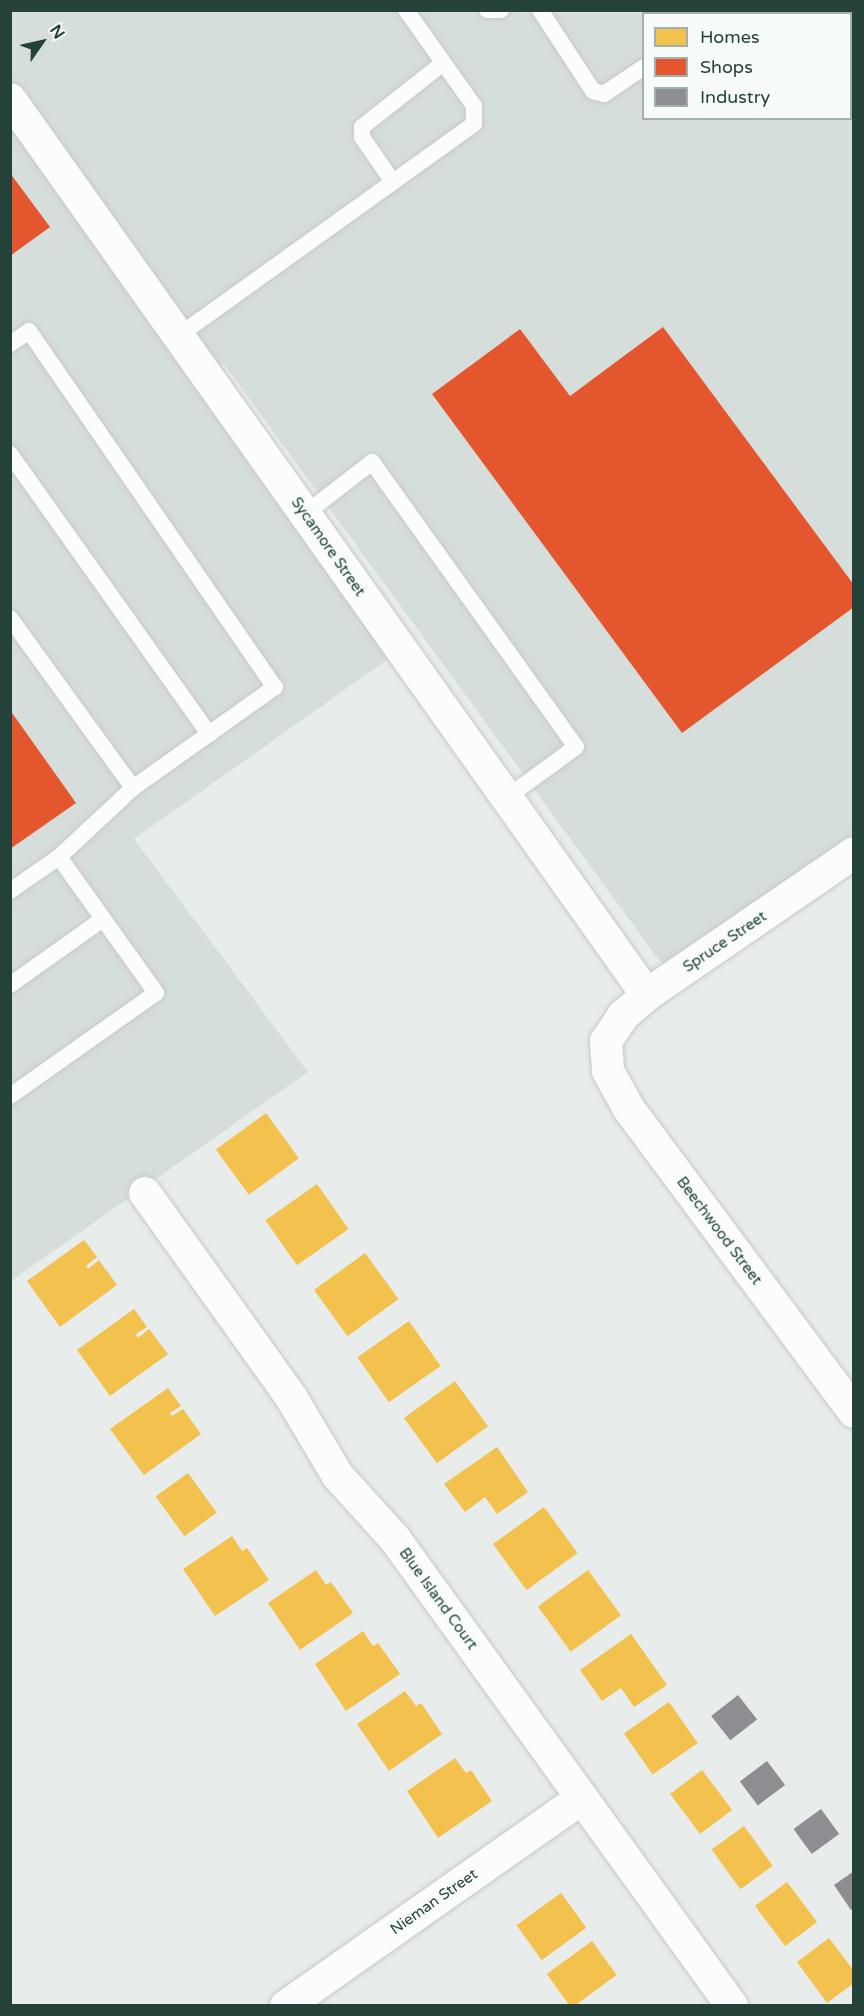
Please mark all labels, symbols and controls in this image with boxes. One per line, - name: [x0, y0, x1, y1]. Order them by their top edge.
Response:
- north arrow: [12, 12, 72, 72]
- legend: [642, 12, 852, 120]
- text: N: [45, 21, 69, 43]
- text: Homes: [700, 26, 760, 48]
- text: Shops: [700, 56, 753, 78]
- text: Industry: [700, 86, 770, 108]
- street label: Sycamore Street: [287, 494, 369, 600]
- street label: Spruce Street: [680, 908, 770, 976]
- street label: Beechwood Street: [673, 1173, 765, 1289]
- street label: Blue Island Court: [395, 1545, 481, 1653]
- street label: Nieman Street: [387, 1865, 481, 1939]

